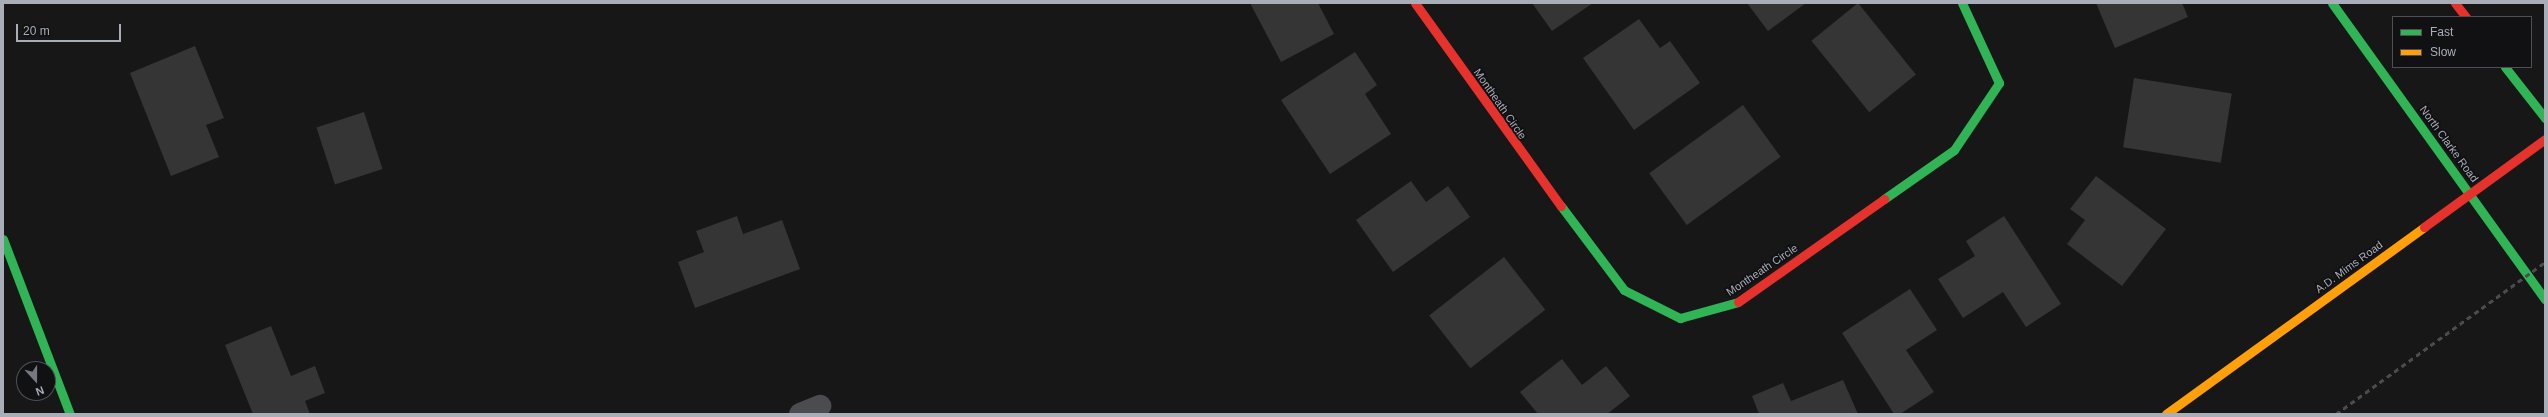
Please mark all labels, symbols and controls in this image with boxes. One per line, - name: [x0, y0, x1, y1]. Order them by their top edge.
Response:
- scale bar: [18, 16, 123, 42]
- legend: [2392, 16, 2532, 68]
- text: 20 m: [23, 24, 50, 38]
- text: Fast: [2430, 25, 2453, 39]
- text: Slow: [2430, 45, 2456, 59]
- street label: Montheath Circle: [1471, 66, 1529, 142]
- street label: North Clarke Road: [2417, 103, 2481, 185]
- street label: A.D. Mims Road: [2313, 238, 2385, 296]
- street label: Montheath Circle: [1724, 241, 1800, 299]
- north arrow: [16, 361, 56, 401]
- text: N: [34, 384, 46, 398]

